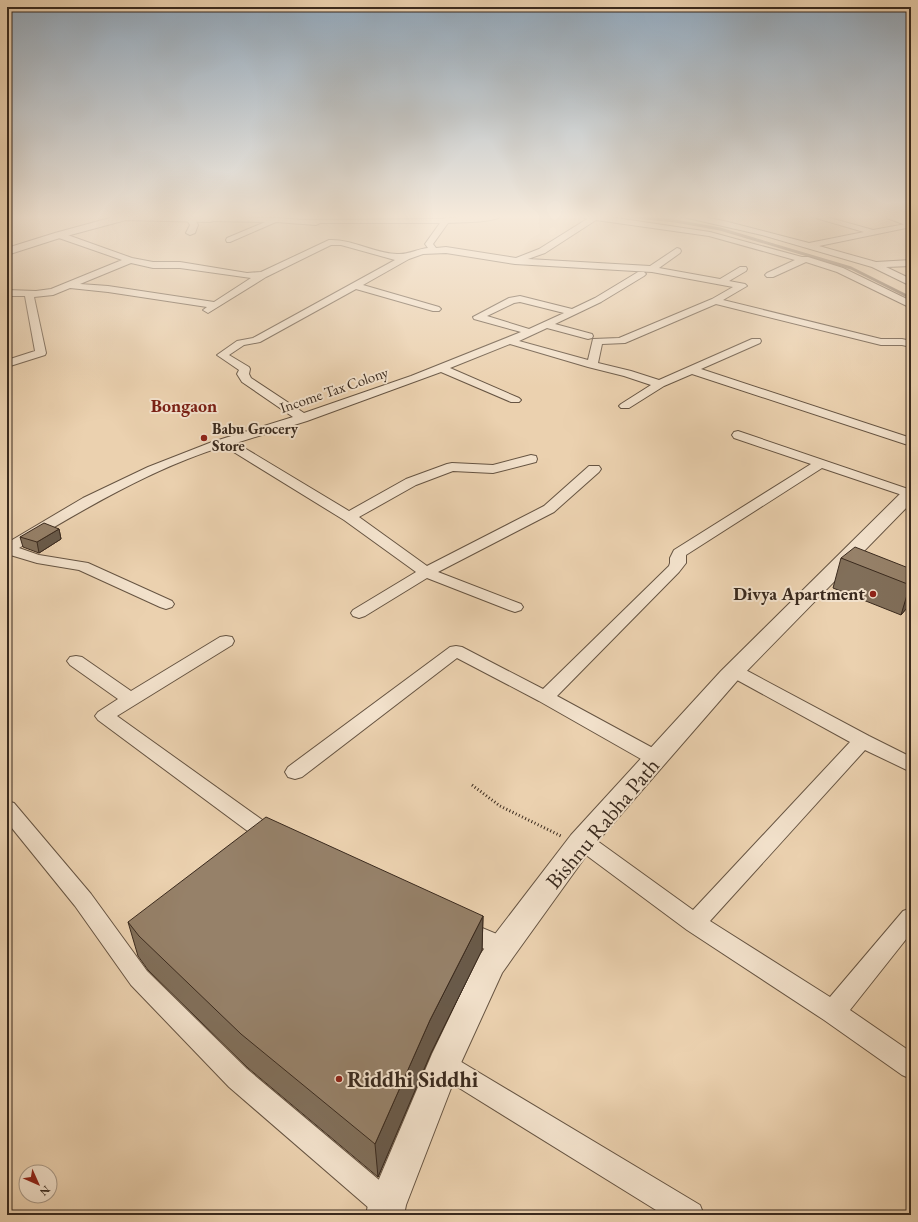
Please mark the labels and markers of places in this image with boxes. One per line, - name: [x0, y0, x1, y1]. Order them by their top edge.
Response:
- place label: Babu Grocery Store: [212, 419, 299, 455]
- marker: Babu Grocery Store: [199, 433, 209, 443]
- place label: Divya Apartment: [733, 582, 865, 605]
- marker: Divya Apartment: [868, 589, 878, 599]
- place label: Riddhi Siddhi: [347, 1065, 479, 1094]
- marker: Riddhi Siddhi: [334, 1074, 344, 1084]

